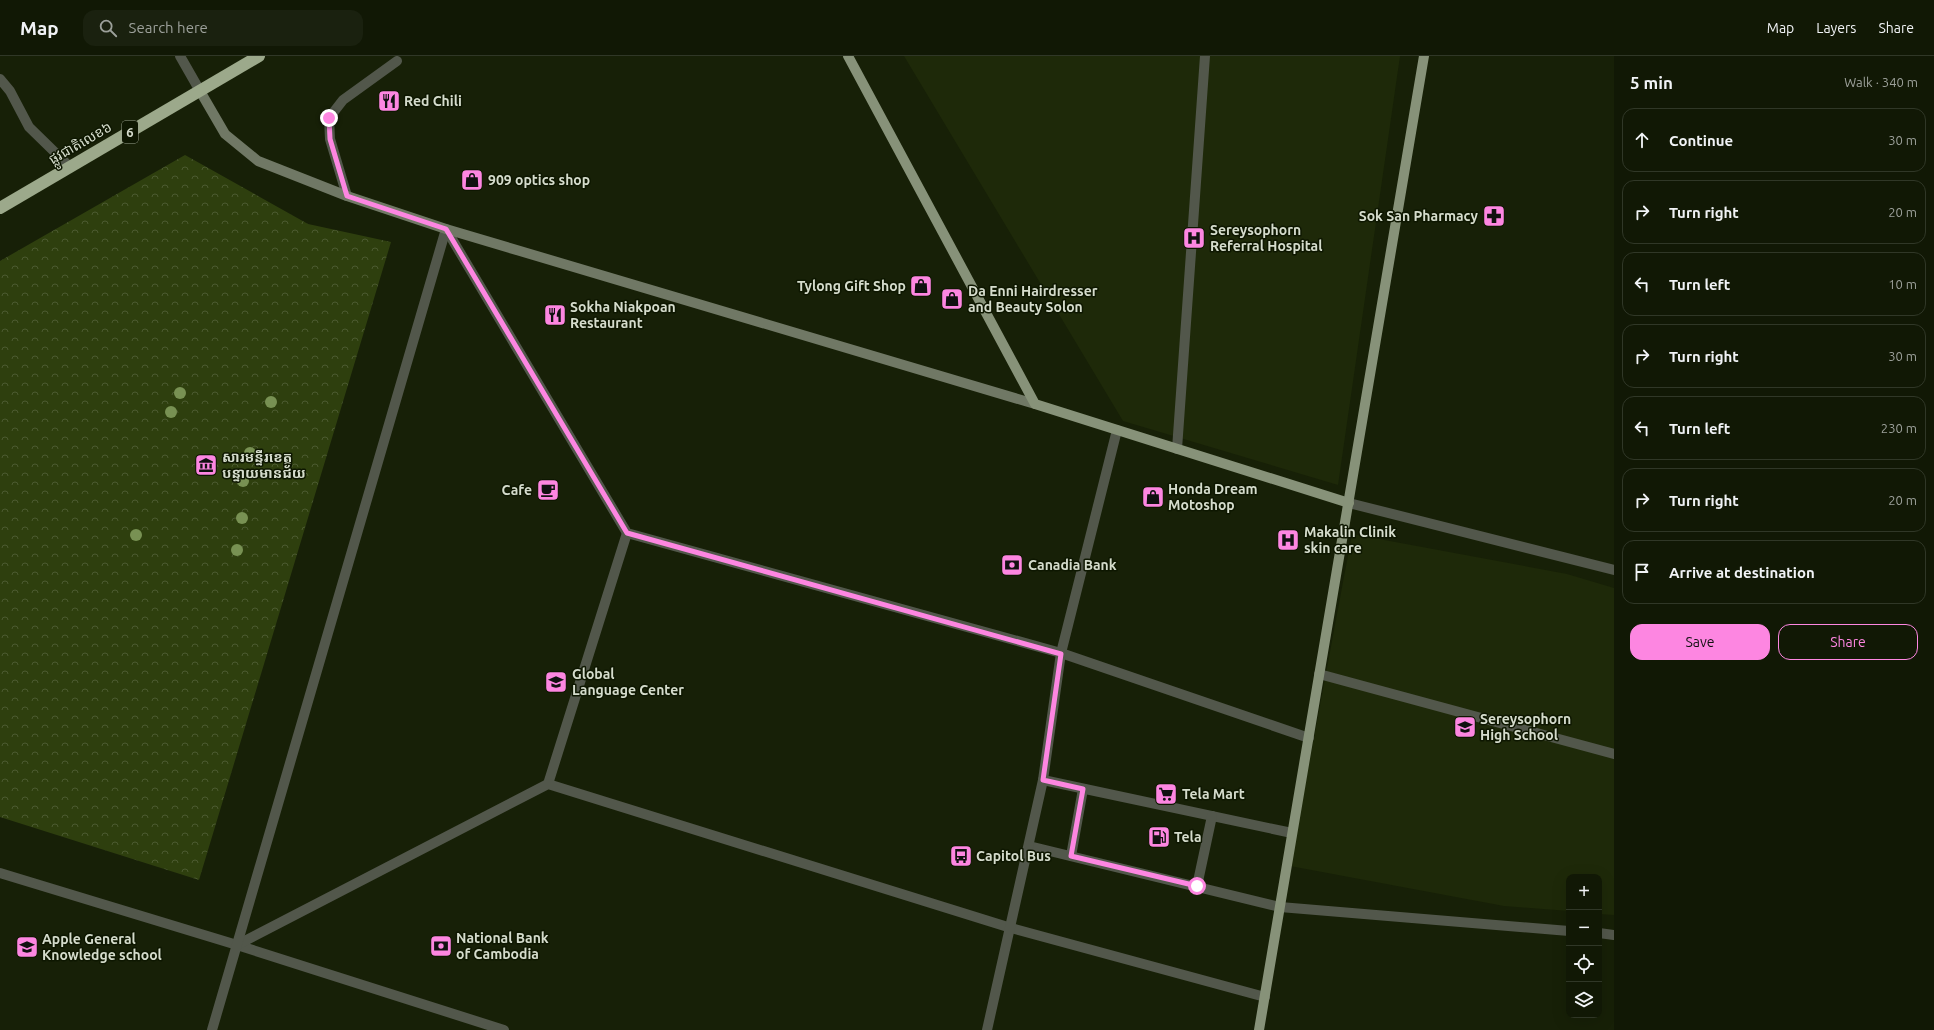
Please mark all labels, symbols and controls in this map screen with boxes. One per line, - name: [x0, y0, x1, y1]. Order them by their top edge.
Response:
- search box: [83, 10, 363, 46]
- text: Map: [20, 17, 59, 39]
- icon: search: [97, 17, 119, 39]
- text: Search here: [129, 19, 208, 36]
- text: Map: [1767, 20, 1794, 36]
- text: Layers: [1816, 20, 1856, 36]
- text: Share: [1878, 20, 1914, 36]
- text: 5 min: [1630, 73, 1673, 92]
- text: Walk · 340 m: [1844, 75, 1918, 89]
- restaurant icon: Red Chili: [376, 88, 402, 114]
- place label: Red Chili: [404, 93, 462, 109]
- route end: [320, 109, 338, 127]
- street label: ផ្លូវជាតិលេខ៦: [46, 119, 116, 171]
- road number: 6: [122, 121, 138, 143]
- icon: ahead: [1631, 129, 1653, 151]
- text: Continue: [1669, 132, 1733, 149]
- text: 30 m: [1888, 133, 1917, 147]
- shop icon: 909 optics shop: [459, 167, 485, 193]
- place label: 909 optics shop: [488, 172, 590, 188]
- icon: right: [1631, 201, 1653, 223]
- pharmacy icon: Sok San Pharmacy: [1481, 203, 1507, 229]
- text: Turn right: [1669, 204, 1739, 221]
- text: 20 m: [1888, 205, 1917, 219]
- place label: Sok San Pharmacy: [1359, 208, 1479, 224]
- place label: Sereysophorn Referral Hospital: [1210, 222, 1322, 254]
- hospital icon: Sereysophorn Referral Hospital: [1181, 225, 1207, 251]
- shop icon: Tylong Gift Shop: [908, 273, 934, 299]
- icon: left: [1631, 273, 1653, 295]
- text: Turn left: [1669, 276, 1730, 293]
- text: 10 m: [1888, 277, 1917, 291]
- place label: Tylong Gift Shop: [797, 278, 906, 294]
- place label: Da Enni Hairdresser and Beauty Solon: [968, 283, 1098, 315]
- shop icon: Da Enni Hairdresser and Beauty Solon: [939, 286, 965, 312]
- place label: Sokha Niakpoan Restaurant: [570, 299, 676, 331]
- restaurant icon: Sokha Niakpoan Restaurant: [542, 302, 568, 328]
- icon: right: [1631, 345, 1653, 367]
- text: Turn right: [1669, 348, 1739, 365]
- text: 30 m: [1888, 349, 1917, 363]
- icon: left: [1631, 417, 1653, 439]
- text: Turn left: [1669, 420, 1730, 437]
- text: 230 m: [1881, 421, 1917, 435]
- place label: សារមន្ទីរខេត្ត បន្ទាយមានជ័យ: [222, 449, 306, 482]
- museum icon: សារមន្ទីរខេត្ត បន្ទាយមានជ័យ: [193, 452, 219, 478]
- cafe icon: Cafe: [535, 477, 561, 503]
- place label: Honda Dream Motoshop: [1168, 481, 1258, 513]
- place label: Cafe: [502, 482, 532, 498]
- shop icon: Honda Dream Motoshop: [1140, 484, 1166, 510]
- icon: right: [1631, 489, 1653, 511]
- text: Turn right: [1669, 492, 1739, 509]
- text: 20 m: [1888, 493, 1917, 507]
- place label: Makalin Clinik skin care: [1304, 524, 1396, 556]
- hospital icon: Makalin Clinik skin care: [1275, 527, 1301, 553]
- bank icon: Canadia Bank: [999, 552, 1025, 578]
- place label: Canadia Bank: [1028, 557, 1117, 573]
- icon: arrive: [1631, 561, 1653, 583]
- text: Arrive at destination: [1669, 564, 1815, 581]
- button: Save: [1630, 624, 1770, 660]
- button: Share: [1778, 624, 1918, 660]
- place label: Global Language Center: [572, 666, 684, 698]
- school or university icon: Global Language Center: [543, 669, 569, 695]
- place label: Sereysophorn High School: [1480, 711, 1571, 743]
- school or university icon: Sereysophorn High School: [1452, 714, 1478, 740]
- supermarket icon: Tela Mart: [1153, 781, 1179, 807]
- place label: Tela Mart: [1182, 786, 1245, 802]
- fuel station icon: Tela: [1146, 824, 1172, 850]
- place label: Tela: [1174, 829, 1202, 845]
- bus stop icon: Capitol Bus: [948, 843, 974, 869]
- place label: Capitol Bus: [976, 848, 1051, 864]
- map controls: [1566, 874, 1602, 1018]
- button: +: [1566, 874, 1602, 910]
- route start: [1188, 877, 1206, 895]
- button: −: [1566, 910, 1602, 946]
- place label: National Bank of Cambodia: [456, 930, 549, 962]
- place label: Apple General Knowledge school: [42, 931, 162, 963]
- bank icon: National Bank of Cambodia: [428, 933, 454, 959]
- school or university icon: Apple General Knowledge school: [14, 934, 40, 960]
- button: locate: [1566, 946, 1602, 982]
- button: layers: [1566, 982, 1602, 1018]

